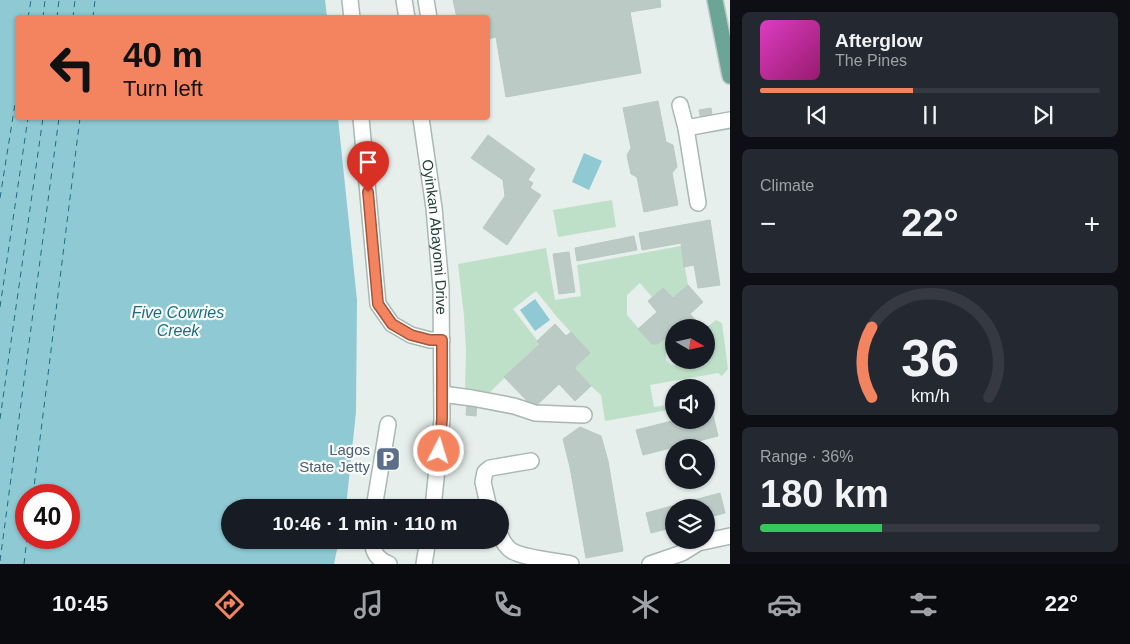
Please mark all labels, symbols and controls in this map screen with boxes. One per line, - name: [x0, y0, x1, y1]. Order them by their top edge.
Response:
- text: Afterglow: [835, 30, 923, 51]
- icon: left: [40, 35, 105, 100]
- text: 40 m: [123, 35, 203, 74]
- text: The Pines: [835, 52, 907, 69]
- text: Turn left: [123, 76, 203, 101]
- icon: previous: [803, 101, 831, 129]
- icon: pause: [916, 101, 944, 129]
- icon: next: [1029, 101, 1057, 129]
- pin: [347, 141, 389, 192]
- icon: arrive: [354, 148, 382, 176]
- street label: Oyinkan Abayomi Drive: [419, 158, 450, 315]
- text: Climate: [760, 177, 814, 194]
- text: 22°: [901, 202, 959, 244]
- text: −: [760, 208, 776, 239]
- text: +: [1084, 208, 1100, 239]
- water label: Five Cowries Creek: [132, 304, 224, 339]
- north arrow: [665, 319, 715, 369]
- map controls: [665, 319, 715, 549]
- text: 36: [901, 329, 959, 387]
- button: sound: [665, 379, 715, 429]
- text: km/h: [911, 386, 949, 406]
- position arrow: [412, 424, 464, 476]
- button: search: [665, 439, 715, 489]
- place label: Lagos State Jetty: [299, 441, 370, 475]
- parking icon: Lagos State Jetty: [375, 446, 401, 472]
- text: Range · 36%: [760, 448, 853, 465]
- text: 180 km: [760, 473, 889, 515]
- speed limit sign: 40: [15, 484, 80, 549]
- button: layers: [665, 499, 715, 549]
- text: 10:46 · 1 min · 110 m: [273, 513, 457, 534]
- icon: directions: [212, 587, 247, 622]
- icon: music: [351, 587, 386, 622]
- icon: phone: [490, 587, 525, 622]
- icon: climate: [628, 587, 663, 622]
- icon: car: [767, 587, 802, 622]
- icon: filters: [906, 587, 941, 622]
- text: 10:45: [52, 591, 108, 616]
- text: 22°: [1045, 591, 1078, 616]

